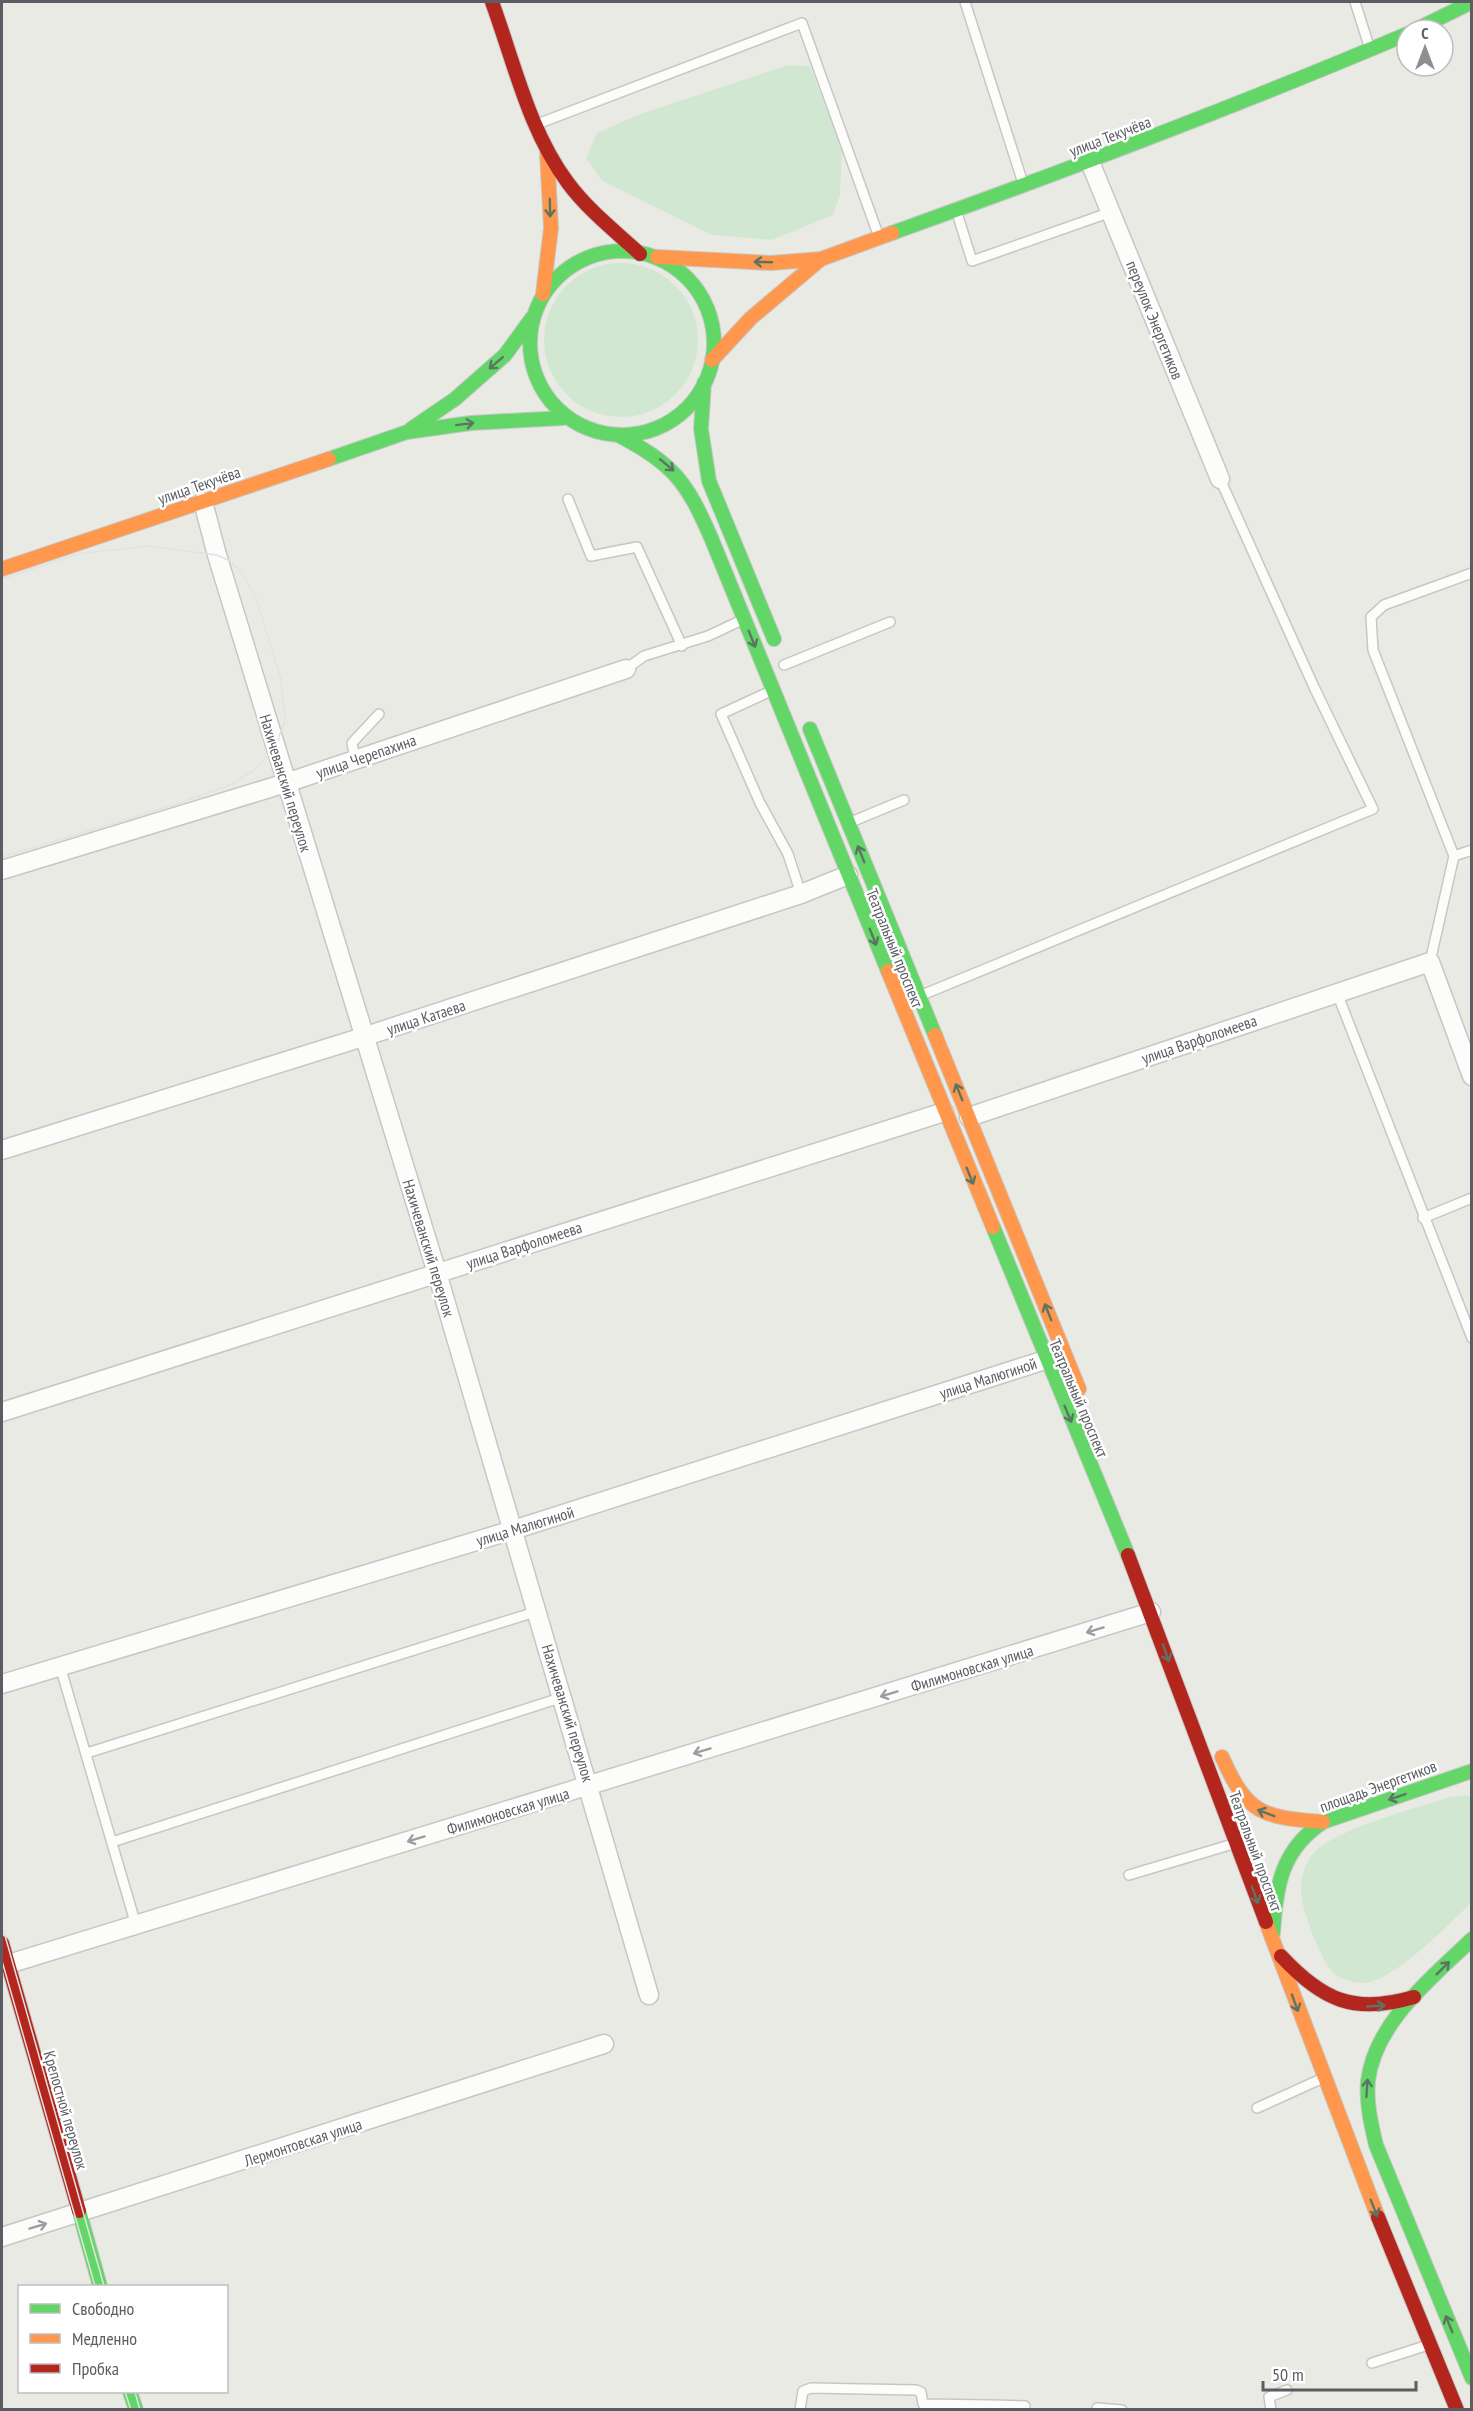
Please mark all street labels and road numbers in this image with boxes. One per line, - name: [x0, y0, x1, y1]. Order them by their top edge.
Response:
- street label: улица Текучёва: [1066, 111, 1154, 161]
- street label: переулок Энергетиков: [1122, 258, 1188, 382]
- street label: улица Текучёва: [155, 462, 243, 508]
- street label: Нахичеванский переулок: [256, 712, 317, 855]
- street label: улица Черепахина: [313, 730, 419, 782]
- street label: Театральный проспект: [862, 885, 928, 1011]
- street label: улица Катаева: [384, 995, 468, 1039]
- street label: улица Варфоломеева: [1139, 1010, 1259, 1068]
- street label: Нахичеванский переулок: [399, 1177, 460, 1320]
- street label: улица Варфоломеева: [464, 1217, 584, 1273]
- street label: Театральный проспект: [1045, 1336, 1113, 1461]
- street label: улица Малюгиной: [937, 1353, 1039, 1403]
- street label: улица Малюгиной: [474, 1502, 576, 1550]
- street label: Филимоновская улица: [908, 1640, 1036, 1696]
- street label: Нахичеванский переулок: [538, 1642, 599, 1785]
- street label: площадь Энергетиков: [1317, 1756, 1439, 1816]
- street label: Филимоновская улица: [444, 1783, 572, 1839]
- street label: Театральный проспект: [1225, 1788, 1287, 1915]
- street label: Крепостной переулок: [40, 2048, 93, 2172]
- street label: Лермонтовская улица: [241, 2114, 364, 2171]

